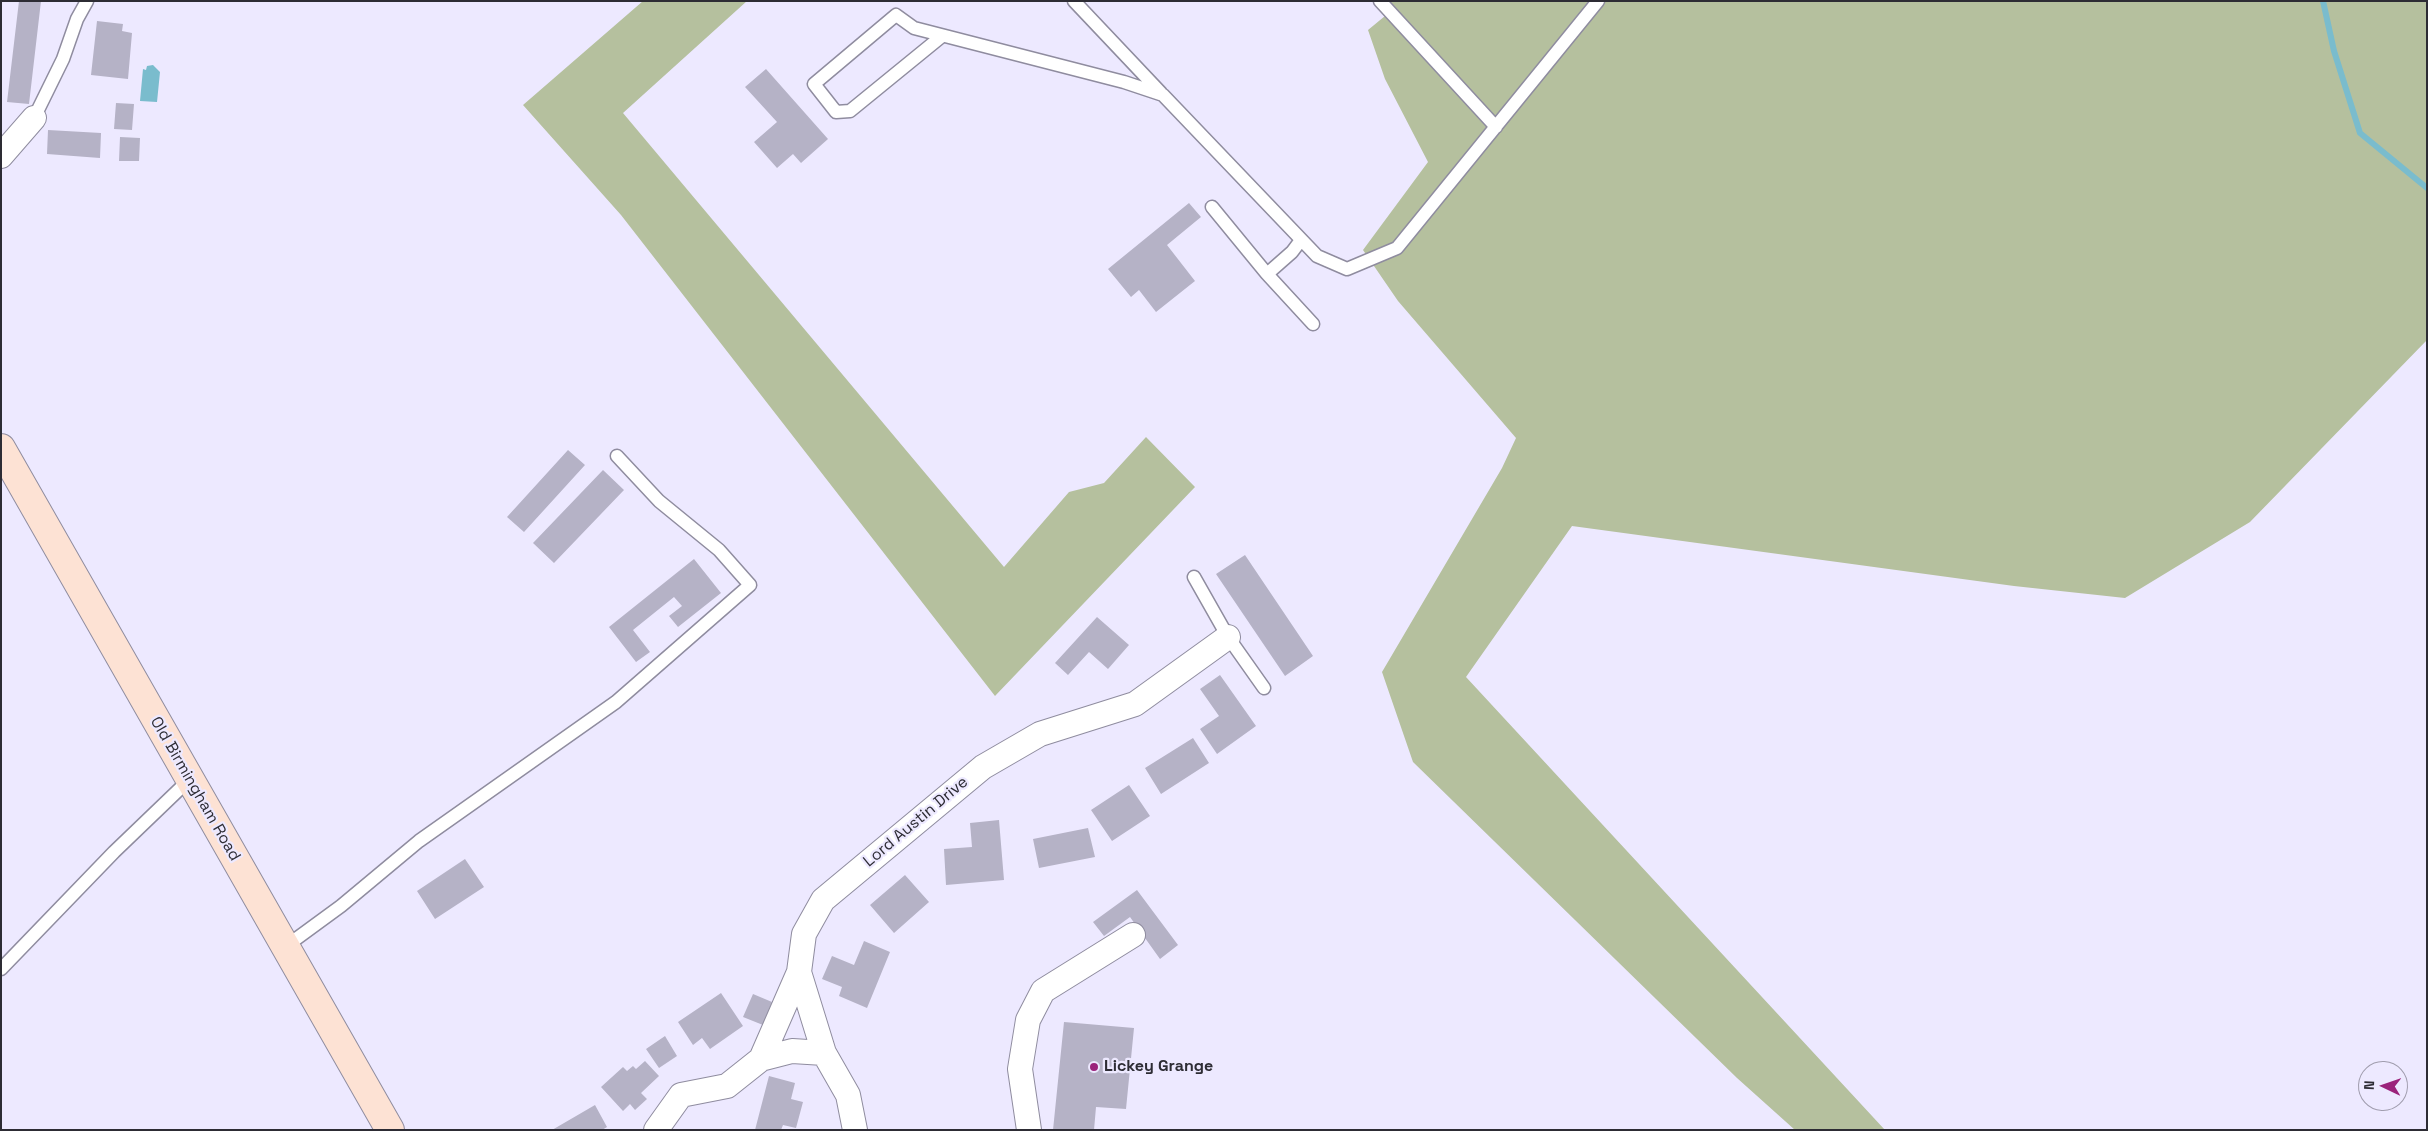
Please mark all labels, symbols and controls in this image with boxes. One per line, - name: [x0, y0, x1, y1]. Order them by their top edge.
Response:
- street label: Old Birmingham Road: [146, 713, 244, 865]
- street label: Lord Austin Drive: [860, 773, 972, 871]
- place label: Lickey Grange: [1104, 1057, 1213, 1077]
- marker: Lickey Grange: [1088, 1061, 1100, 1073]
- north arrow: [2358, 1061, 2408, 1111]
- text: N: [2360, 1080, 2378, 1090]

